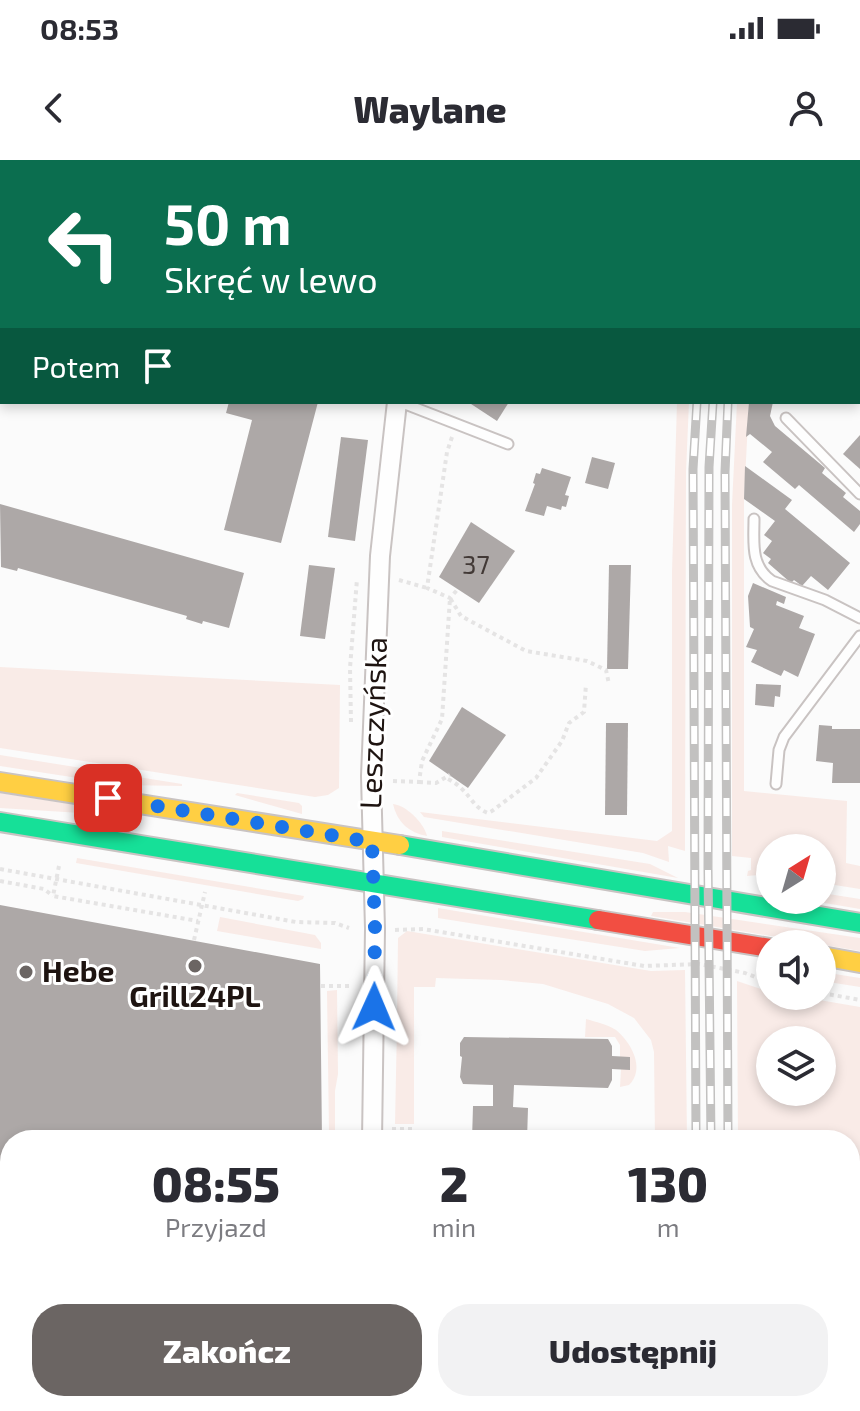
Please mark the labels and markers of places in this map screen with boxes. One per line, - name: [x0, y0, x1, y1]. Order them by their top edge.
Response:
- pin: [74, 764, 142, 832]
- place label: Hebe: [42, 952, 114, 988]
- marker: Grill24PL: [186, 957, 204, 975]
- marker: Hebe: [17, 963, 35, 981]
- place label: Grill24PL: [129, 977, 261, 1013]

